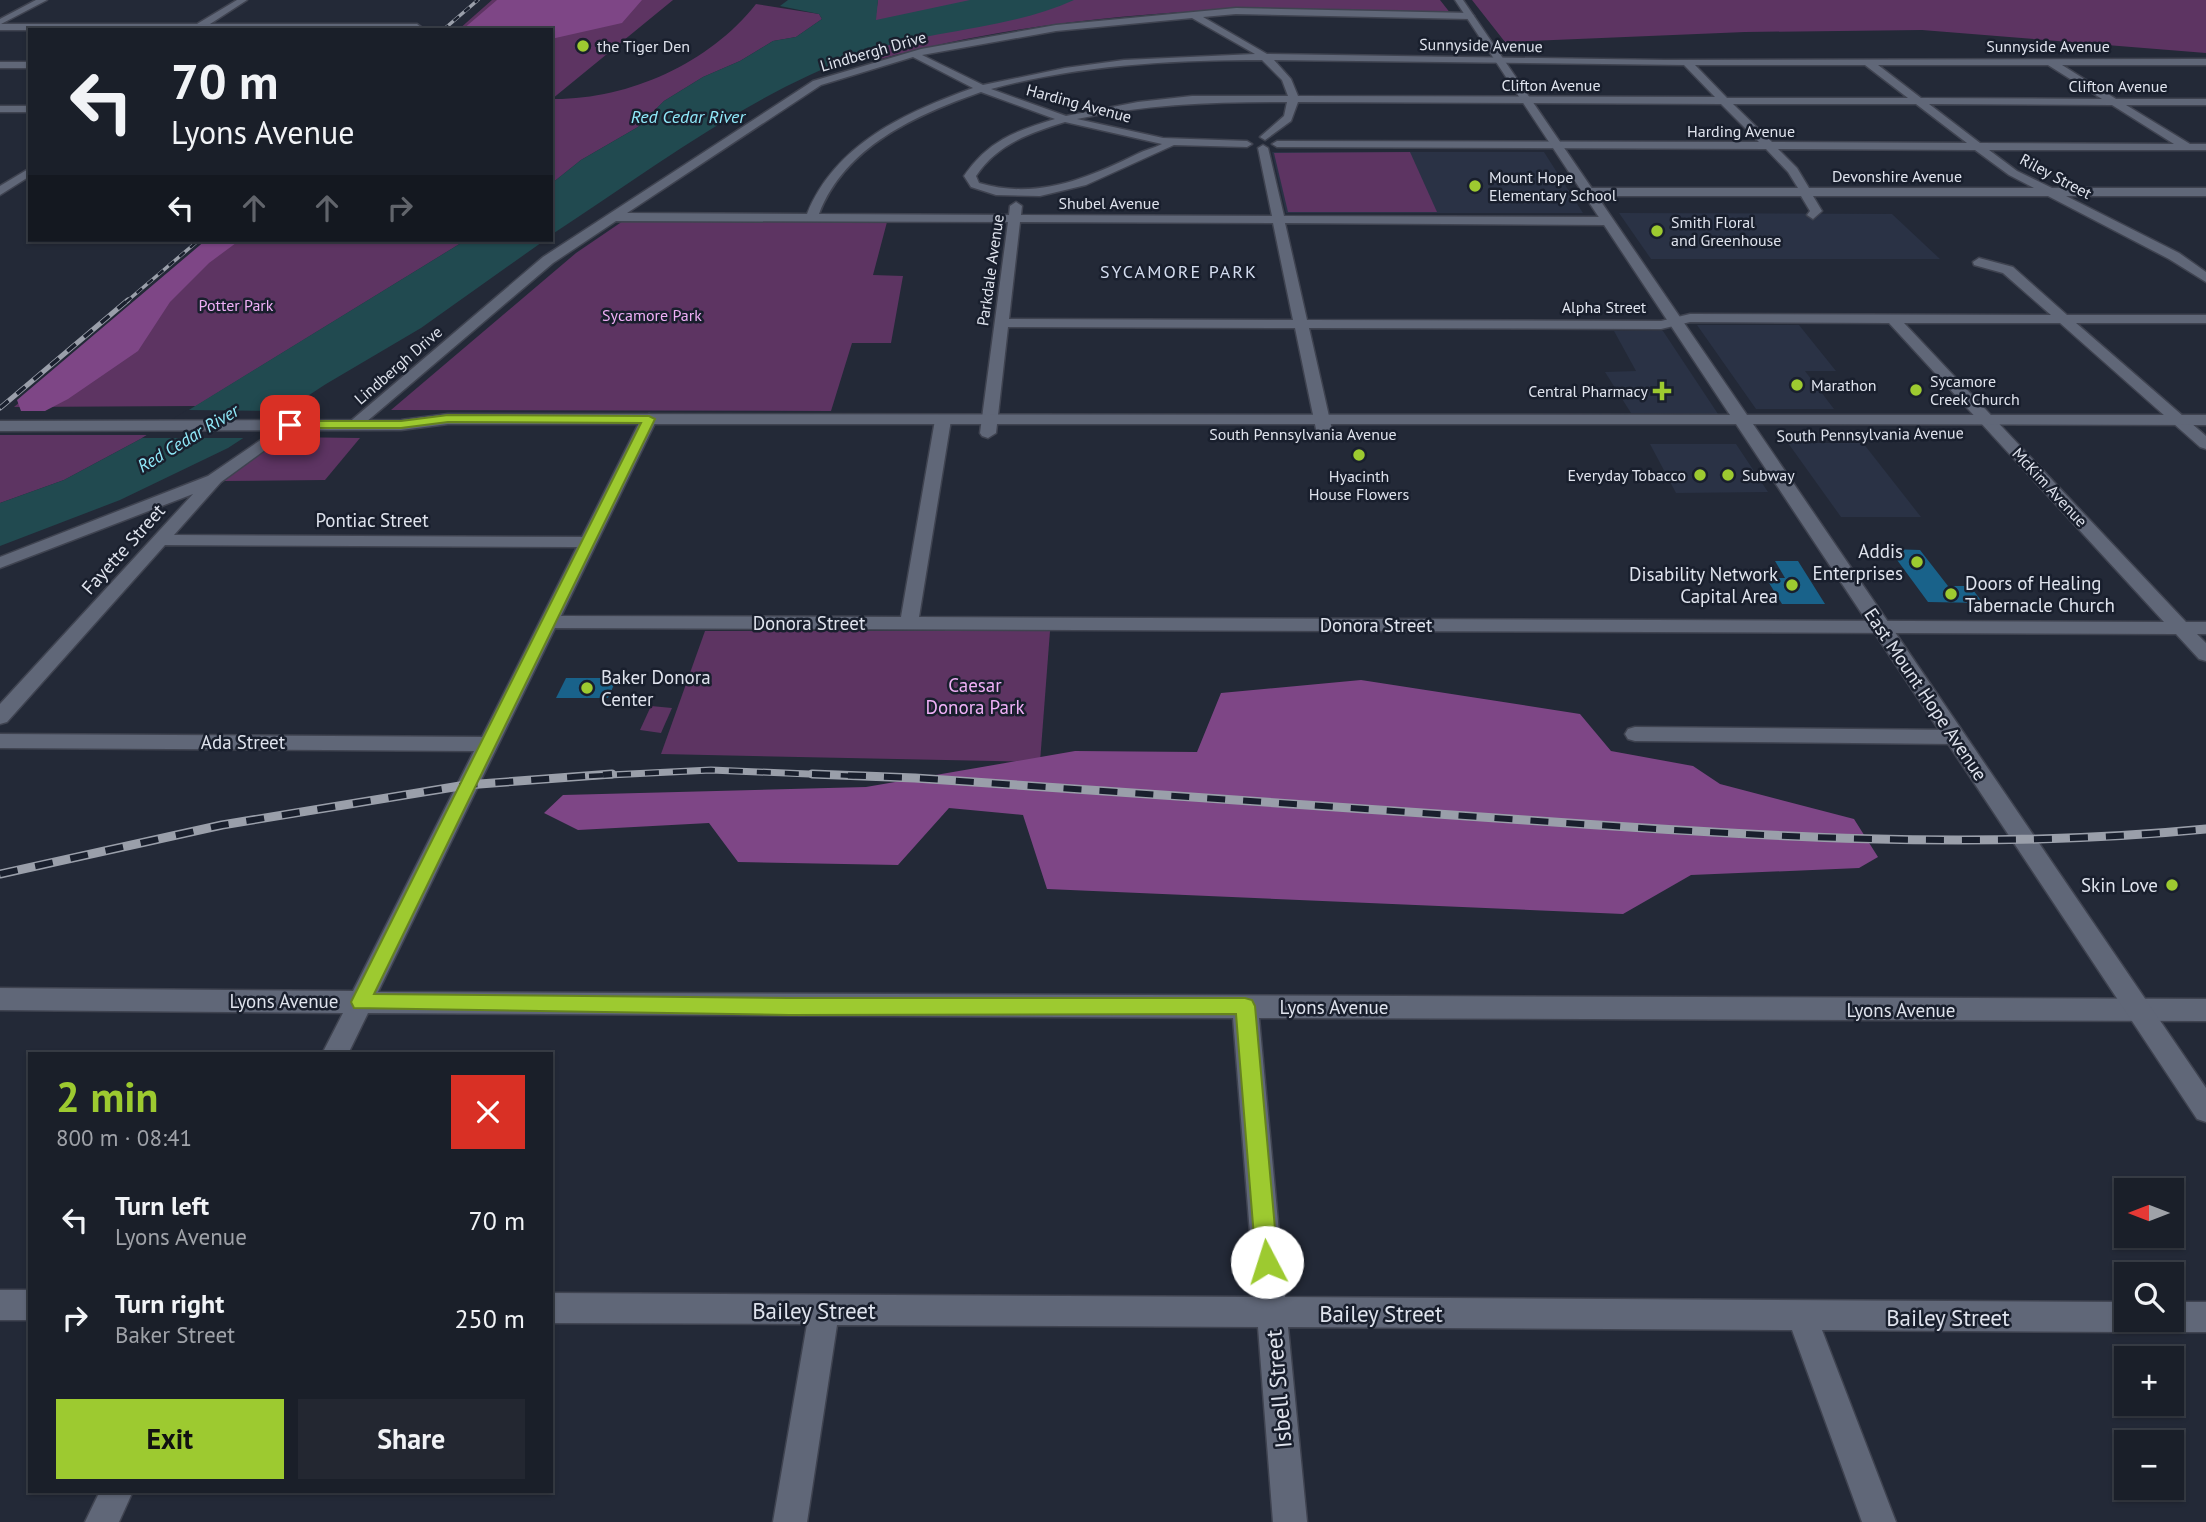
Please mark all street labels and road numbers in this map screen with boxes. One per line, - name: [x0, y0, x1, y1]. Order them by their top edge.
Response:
- street label: Lindbergh Drive: [818, 26, 928, 76]
- street label: Sunnyside Avenue: [1419, 34, 1543, 56]
- street label: Sunnyside Avenue: [1986, 36, 2110, 56]
- street label: Clifton Avenue: [1501, 75, 1601, 95]
- street label: Clifton Avenue: [2068, 76, 2168, 96]
- street label: Harding Avenue: [1024, 79, 1134, 127]
- street label: Harding Avenue: [1687, 121, 1795, 141]
- street label: Riley Street: [2017, 149, 2096, 203]
- street label: Devonshire Avenue: [1832, 166, 1962, 186]
- street label: Shubel Avenue: [1058, 193, 1160, 213]
- street label: Parkdale Avenue: [972, 213, 1008, 327]
- street label: Alpha Street: [1562, 297, 1647, 317]
- street label: Lindbergh Drive: [350, 321, 446, 409]
- street label: South Pennsylvania Avenue: [1776, 422, 1964, 446]
- street label: South Pennsylvania Avenue: [1209, 424, 1397, 444]
- street label: McKim Avenue: [2008, 443, 2092, 531]
- street label: Fayette Street: [76, 498, 170, 599]
- street label: Pontiac Street: [315, 508, 429, 532]
- street label: East Mount Hope Avenue: [1859, 603, 1993, 785]
- street label: Donora Street: [753, 611, 866, 635]
- street label: Donora Street: [1320, 613, 1433, 637]
- street label: Ada Street: [201, 730, 286, 754]
- street label: Lyons Avenue: [230, 989, 338, 1013]
- street label: Lyons Avenue: [1280, 995, 1388, 1019]
- street label: Lyons Avenue: [1847, 998, 1955, 1022]
- street label: Bailey Street: [752, 1296, 876, 1325]
- street label: Bailey Street: [1319, 1299, 1443, 1328]
- street label: Bailey Street: [1886, 1303, 2010, 1332]
- street label: Isbell Street: [1258, 1328, 1298, 1449]

